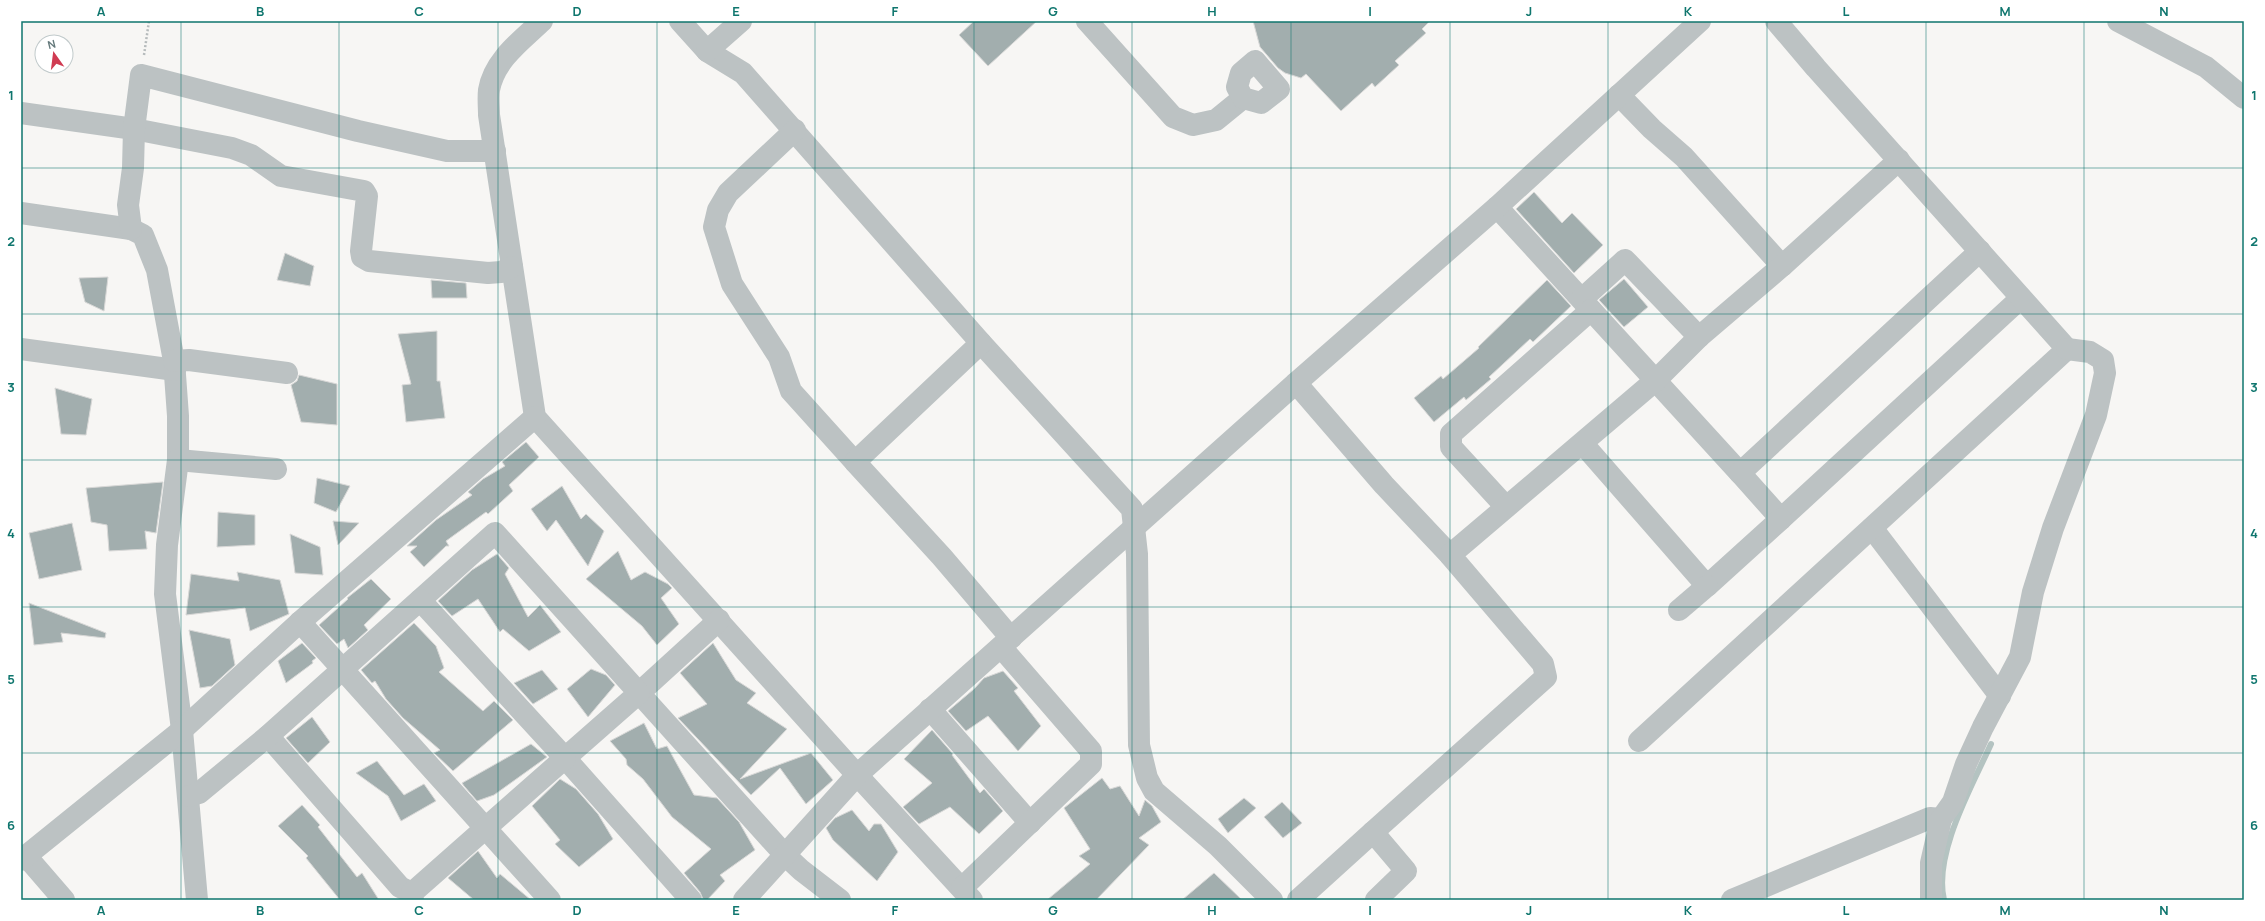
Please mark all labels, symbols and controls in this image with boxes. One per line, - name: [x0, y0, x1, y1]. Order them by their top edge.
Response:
- text: A: [97, 2, 106, 20]
- text: B: [256, 2, 264, 20]
- text: C: [414, 2, 424, 20]
- text: D: [572, 2, 582, 20]
- text: E: [732, 2, 740, 20]
- text: F: [892, 2, 899, 20]
- text: G: [1048, 2, 1058, 20]
- text: H: [1207, 2, 1217, 20]
- text: I: [1368, 2, 1372, 20]
- text: J: [1526, 2, 1532, 20]
- text: K: [1684, 2, 1693, 20]
- text: L: [1843, 2, 1850, 20]
- text: M: [1999, 2, 2011, 20]
- text: N: [2159, 2, 2169, 20]
- north arrow: [34, 34, 74, 74]
- text: N: [46, 36, 57, 52]
- text: 1: [8, 86, 14, 104]
- text: 1: [2251, 86, 2257, 104]
- text: 2: [7, 232, 15, 250]
- text: 2: [2250, 232, 2258, 250]
- text: 3: [7, 378, 15, 396]
- text: 3: [2250, 378, 2258, 396]
- text: 4: [7, 524, 15, 542]
- text: 4: [2250, 524, 2258, 542]
- text: 5: [7, 670, 15, 688]
- text: 5: [2250, 670, 2258, 688]
- text: 6: [7, 816, 15, 834]
- text: 6: [2250, 816, 2258, 834]
- text: A: [97, 901, 106, 919]
- text: B: [256, 901, 264, 919]
- text: C: [414, 901, 424, 919]
- text: D: [572, 901, 582, 919]
- text: E: [732, 901, 740, 919]
- text: F: [892, 901, 899, 919]
- text: G: [1048, 901, 1058, 919]
- text: H: [1207, 901, 1217, 919]
- text: I: [1368, 901, 1372, 919]
- text: J: [1526, 901, 1532, 919]
- text: K: [1684, 901, 1693, 919]
- text: L: [1843, 901, 1850, 919]
- text: M: [1999, 901, 2011, 919]
- text: N: [2159, 901, 2169, 919]

